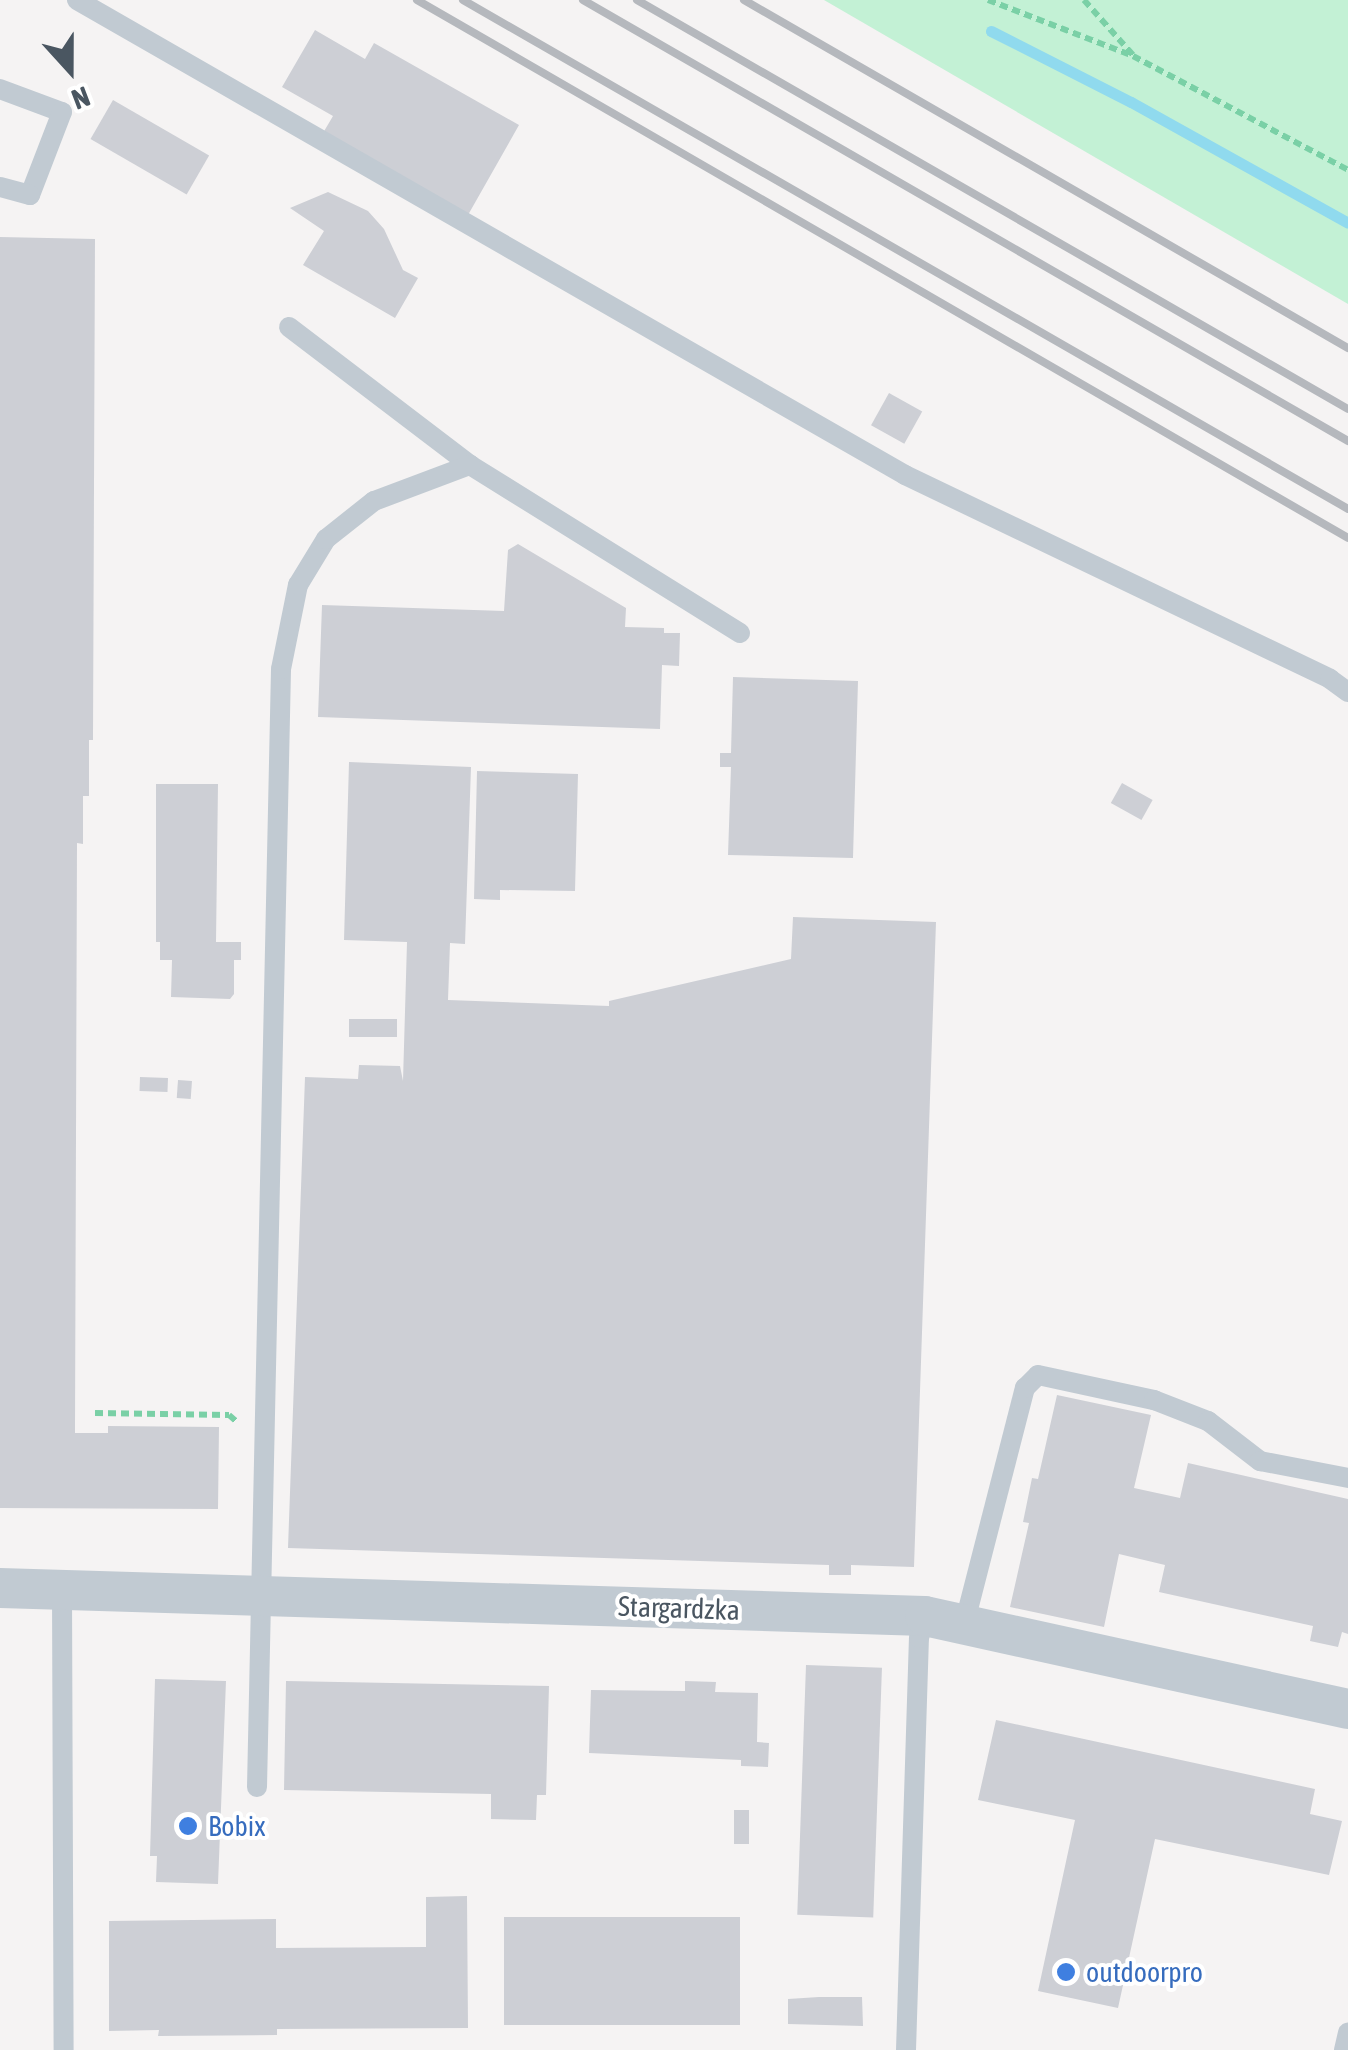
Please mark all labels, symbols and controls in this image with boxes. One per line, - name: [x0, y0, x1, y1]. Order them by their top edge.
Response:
- north arrow: [20, 20, 120, 120]
- text: N: [67, 80, 94, 116]
- street label: Stargardzka: [618, 1589, 740, 1627]
- place label: Bobix: [208, 1809, 265, 1843]
- marker: Bobix: [177, 1815, 199, 1837]
- place label: outdoorpro: [1086, 1955, 1203, 1989]
- marker: outdoorpro: [1055, 1961, 1077, 1983]

